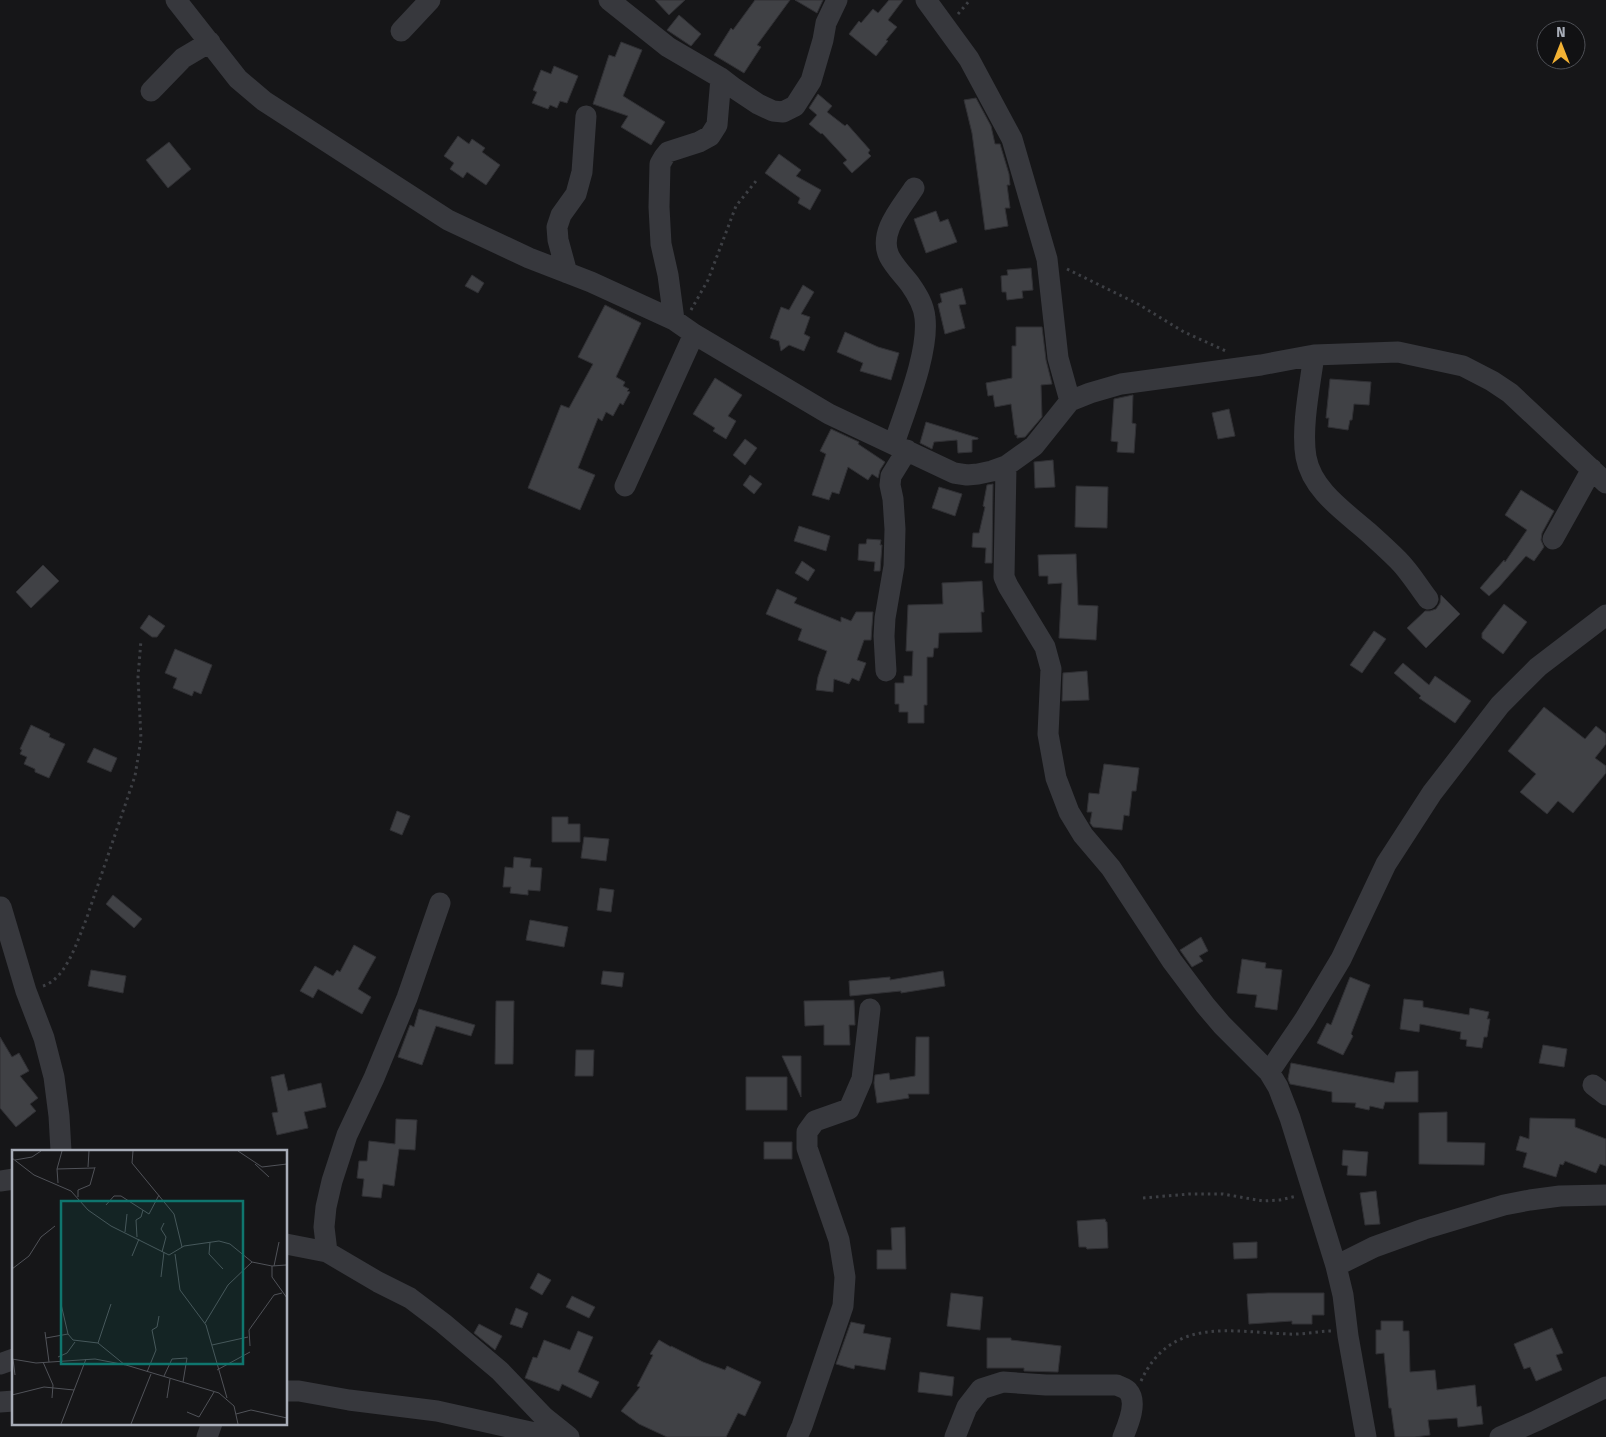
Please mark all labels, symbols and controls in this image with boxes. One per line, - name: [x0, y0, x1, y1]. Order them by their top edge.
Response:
- north arrow: [1536, 20, 1586, 70]
- text: N: [1556, 24, 1566, 41]
- inset map: [12, 1150, 288, 1424]

